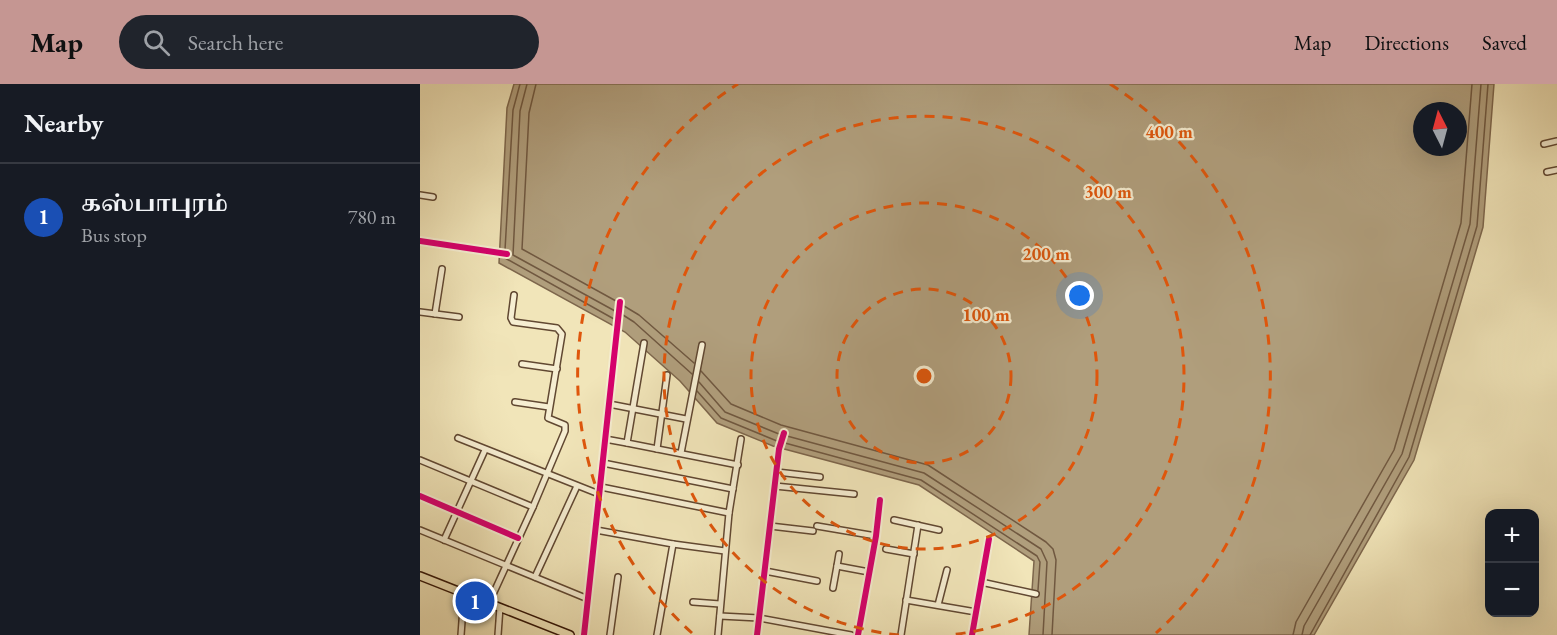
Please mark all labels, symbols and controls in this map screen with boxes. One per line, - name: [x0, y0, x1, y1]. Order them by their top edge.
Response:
- search box: [119, 15, 539, 69]
- text: Map: [30, 24, 83, 60]
- icon: search: [140, 26, 173, 59]
- text: Search here: [188, 28, 283, 57]
- text: Map: [1294, 29, 1331, 56]
- text: Directions: [1364, 29, 1449, 56]
- text: Saved: [1482, 29, 1527, 56]
- north arrow: [1413, 102, 1467, 156]
- text: Nearby: [24, 106, 104, 140]
- text: 400 m: [1145, 120, 1193, 143]
- text: 300 m: [1084, 180, 1132, 203]
- text: கஸ்பாபுரம்: [81, 189, 228, 218]
- text: 1: [38, 204, 49, 230]
- text: 780 m: [348, 204, 396, 230]
- text: Bus stop: [81, 222, 147, 248]
- text: 200 m: [1022, 242, 1070, 265]
- your location: [1065, 281, 1094, 310]
- text: 100 m: [962, 303, 1010, 326]
- centre of rings: [914, 366, 934, 386]
- map controls: [1485, 509, 1539, 617]
- button: +: [1485, 509, 1539, 563]
- button: −: [1485, 563, 1539, 617]
- pin: 1: [456, 578, 494, 624]

